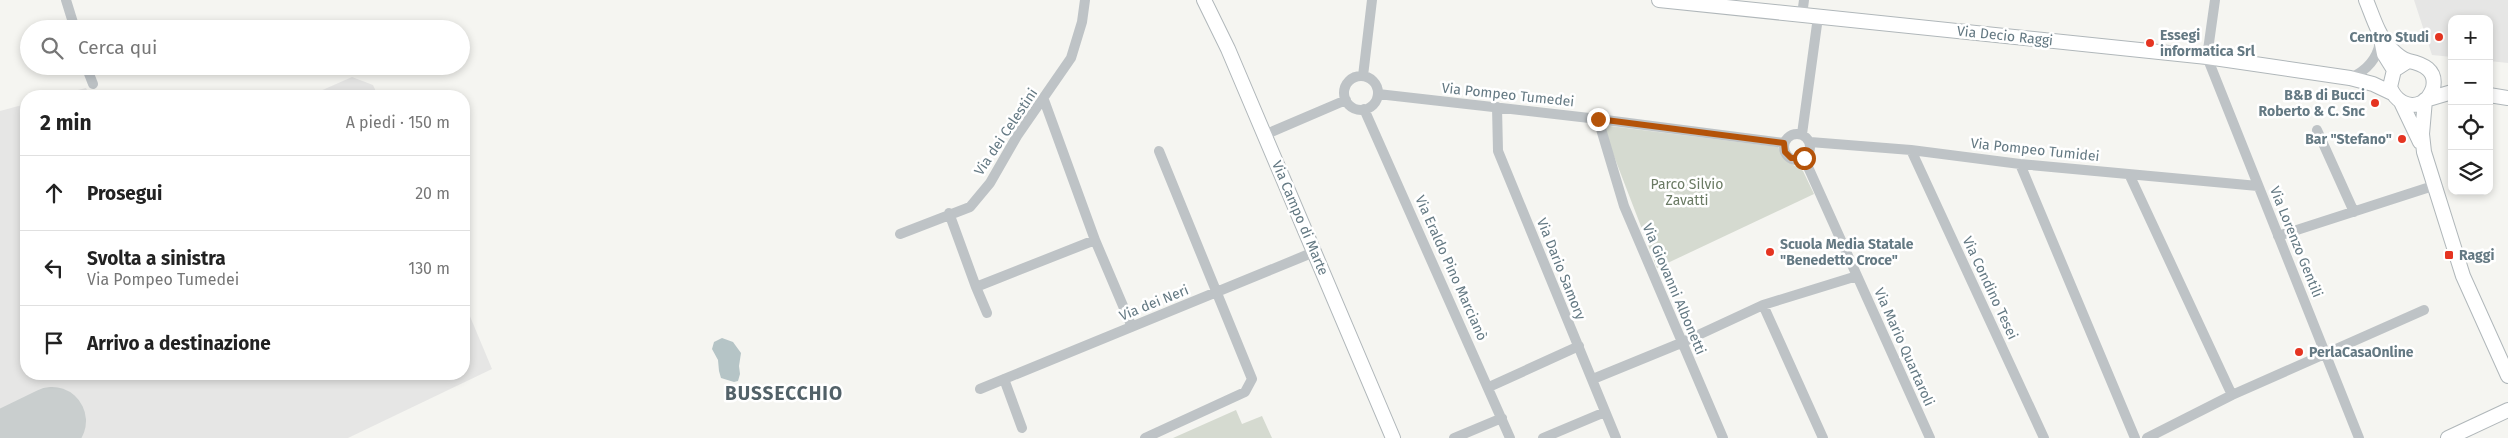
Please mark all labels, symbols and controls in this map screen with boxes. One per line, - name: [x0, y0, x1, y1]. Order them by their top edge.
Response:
- map controls: [2448, 15, 2493, 195]
- button: +: [2448, 15, 2493, 60]
- search box: [20, 20, 470, 75]
- street label: Via Decio Raggi: [1956, 23, 2054, 49]
- place label: Essegi informatica Srl: [2160, 27, 2256, 60]
- place label: Centro Studi: [2350, 29, 2429, 46]
- marker: Centro Studi: [2433, 31, 2445, 43]
- icon: search: [38, 34, 66, 62]
- text: Cerca qui: [78, 36, 157, 59]
- marker: Essegi informatica Srl: [2144, 37, 2156, 49]
- button: −: [2448, 60, 2493, 105]
- street label: Via Pompeo Tumedei: [1441, 80, 1575, 110]
- street label: Via dei Celestini: [971, 85, 1041, 179]
- place label: B&B di Bucci Roberto & C. Snc: [2259, 87, 2365, 120]
- marker: B&B di Bucci Roberto & C. Snc: [2369, 97, 2381, 109]
- button: locate: [2448, 105, 2493, 150]
- route end: [1587, 108, 1610, 131]
- text: 2 min: [40, 110, 92, 136]
- text: A piedi · 150 m: [346, 113, 450, 132]
- place label: Bar "Stefano": [2305, 131, 2392, 148]
- marker: Bar "Stefano": [2396, 133, 2408, 145]
- street label: Via Pompeo Tumidei: [1970, 135, 2100, 165]
- route start: [1793, 147, 1816, 170]
- button: layers: [2448, 150, 2493, 195]
- street label: Via Campo di Marte: [1268, 158, 1332, 278]
- park label: Parco Silvio Zavatti: [1651, 176, 1723, 209]
- icon: ahead: [40, 179, 68, 207]
- text: Prosegui: [87, 182, 162, 205]
- text: 20 m: [415, 184, 450, 203]
- street label: Via Lorenzo Gentili: [2266, 184, 2326, 300]
- street label: Via Eraldo Pino Marcianò: [1411, 193, 1491, 343]
- street label: Via Dario Samory: [1533, 216, 1589, 323]
- street label: Via Giovanni Albonetti: [1639, 221, 1709, 357]
- street label: Via Condino Tesei: [1959, 234, 2021, 342]
- place label: Scuola Media Statale "Benedetto Croce": [1780, 236, 1914, 269]
- marker: Scuola Media Statale "Benedetto Croce": [1764, 246, 1776, 258]
- text: Svolta a sinistra: [87, 247, 226, 270]
- place label: Raggi: [2459, 247, 2494, 264]
- marker: Raggi: [2443, 249, 2455, 261]
- icon: left: [40, 254, 68, 282]
- text: 130 m: [408, 259, 450, 278]
- text: Via Pompeo Tumedei: [87, 270, 239, 289]
- street label: Via dei Neri: [1117, 281, 1191, 325]
- street label: Via Mario Quartaroli: [1870, 285, 1938, 409]
- icon: arrive: [40, 329, 68, 357]
- text: Arrivo a destinazione: [87, 332, 271, 355]
- place label: PerlaCasaOnline: [2309, 344, 2414, 361]
- marker: PerlaCasaOnline: [2293, 346, 2305, 358]
- district label: BUSSECCHIO: [725, 382, 843, 405]

